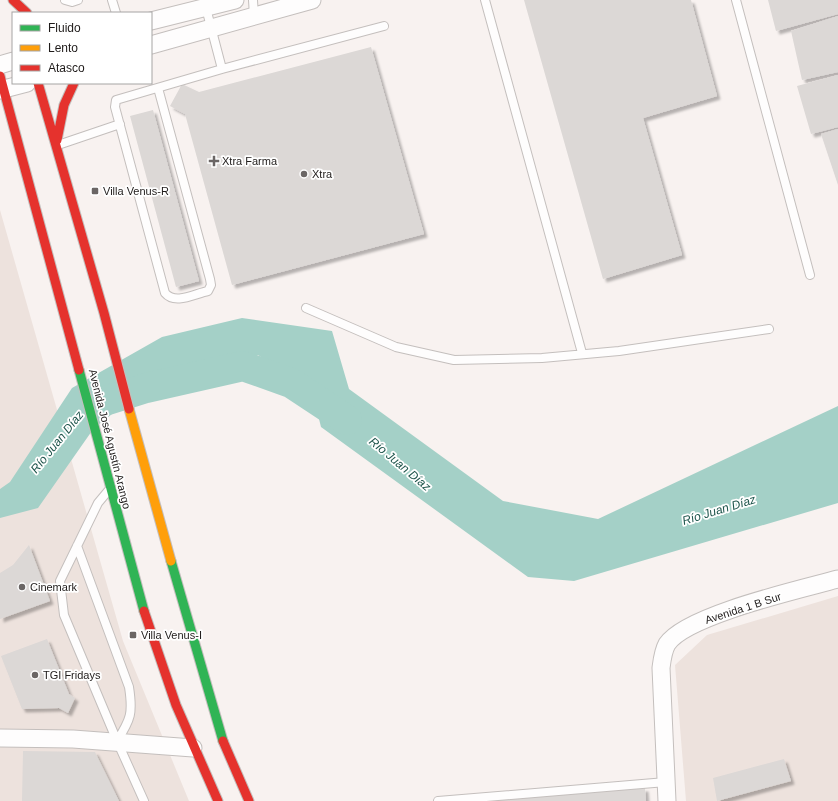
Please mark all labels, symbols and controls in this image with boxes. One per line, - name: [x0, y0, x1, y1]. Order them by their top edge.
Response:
- legend: [12, 12, 152, 84]
- text: Fluido: [48, 21, 81, 35]
- text: Lento: [48, 41, 78, 55]
- text: Atasco: [48, 61, 85, 75]
- place label: Xtra Farma: [222, 155, 278, 167]
- marker: Xtra Farma: [209, 156, 219, 166]
- place label: Xtra: [312, 168, 333, 180]
- marker: Xtra: [299, 169, 309, 179]
- place label: Villa Venus-R: [103, 185, 169, 197]
- marker: Villa Venus-R: [90, 186, 100, 196]
- street label: Avenida José Agustín Arango: [87, 368, 133, 510]
- water label: Río Juan Díaz: [28, 408, 86, 476]
- water label: Río Juan Díaz: [366, 434, 434, 494]
- water label: Río Juan Díaz: [681, 492, 757, 528]
- place label: Cinemark: [30, 581, 78, 593]
- marker: Cinemark: [17, 582, 27, 592]
- street label: Avenida 1 B Sur: [703, 590, 783, 626]
- place label: Villa Venus-I: [141, 629, 202, 641]
- marker: Villa Venus-I: [128, 630, 138, 640]
- place label: TGI Fridays: [43, 669, 101, 681]
- marker: TGI Fridays: [30, 670, 40, 680]

